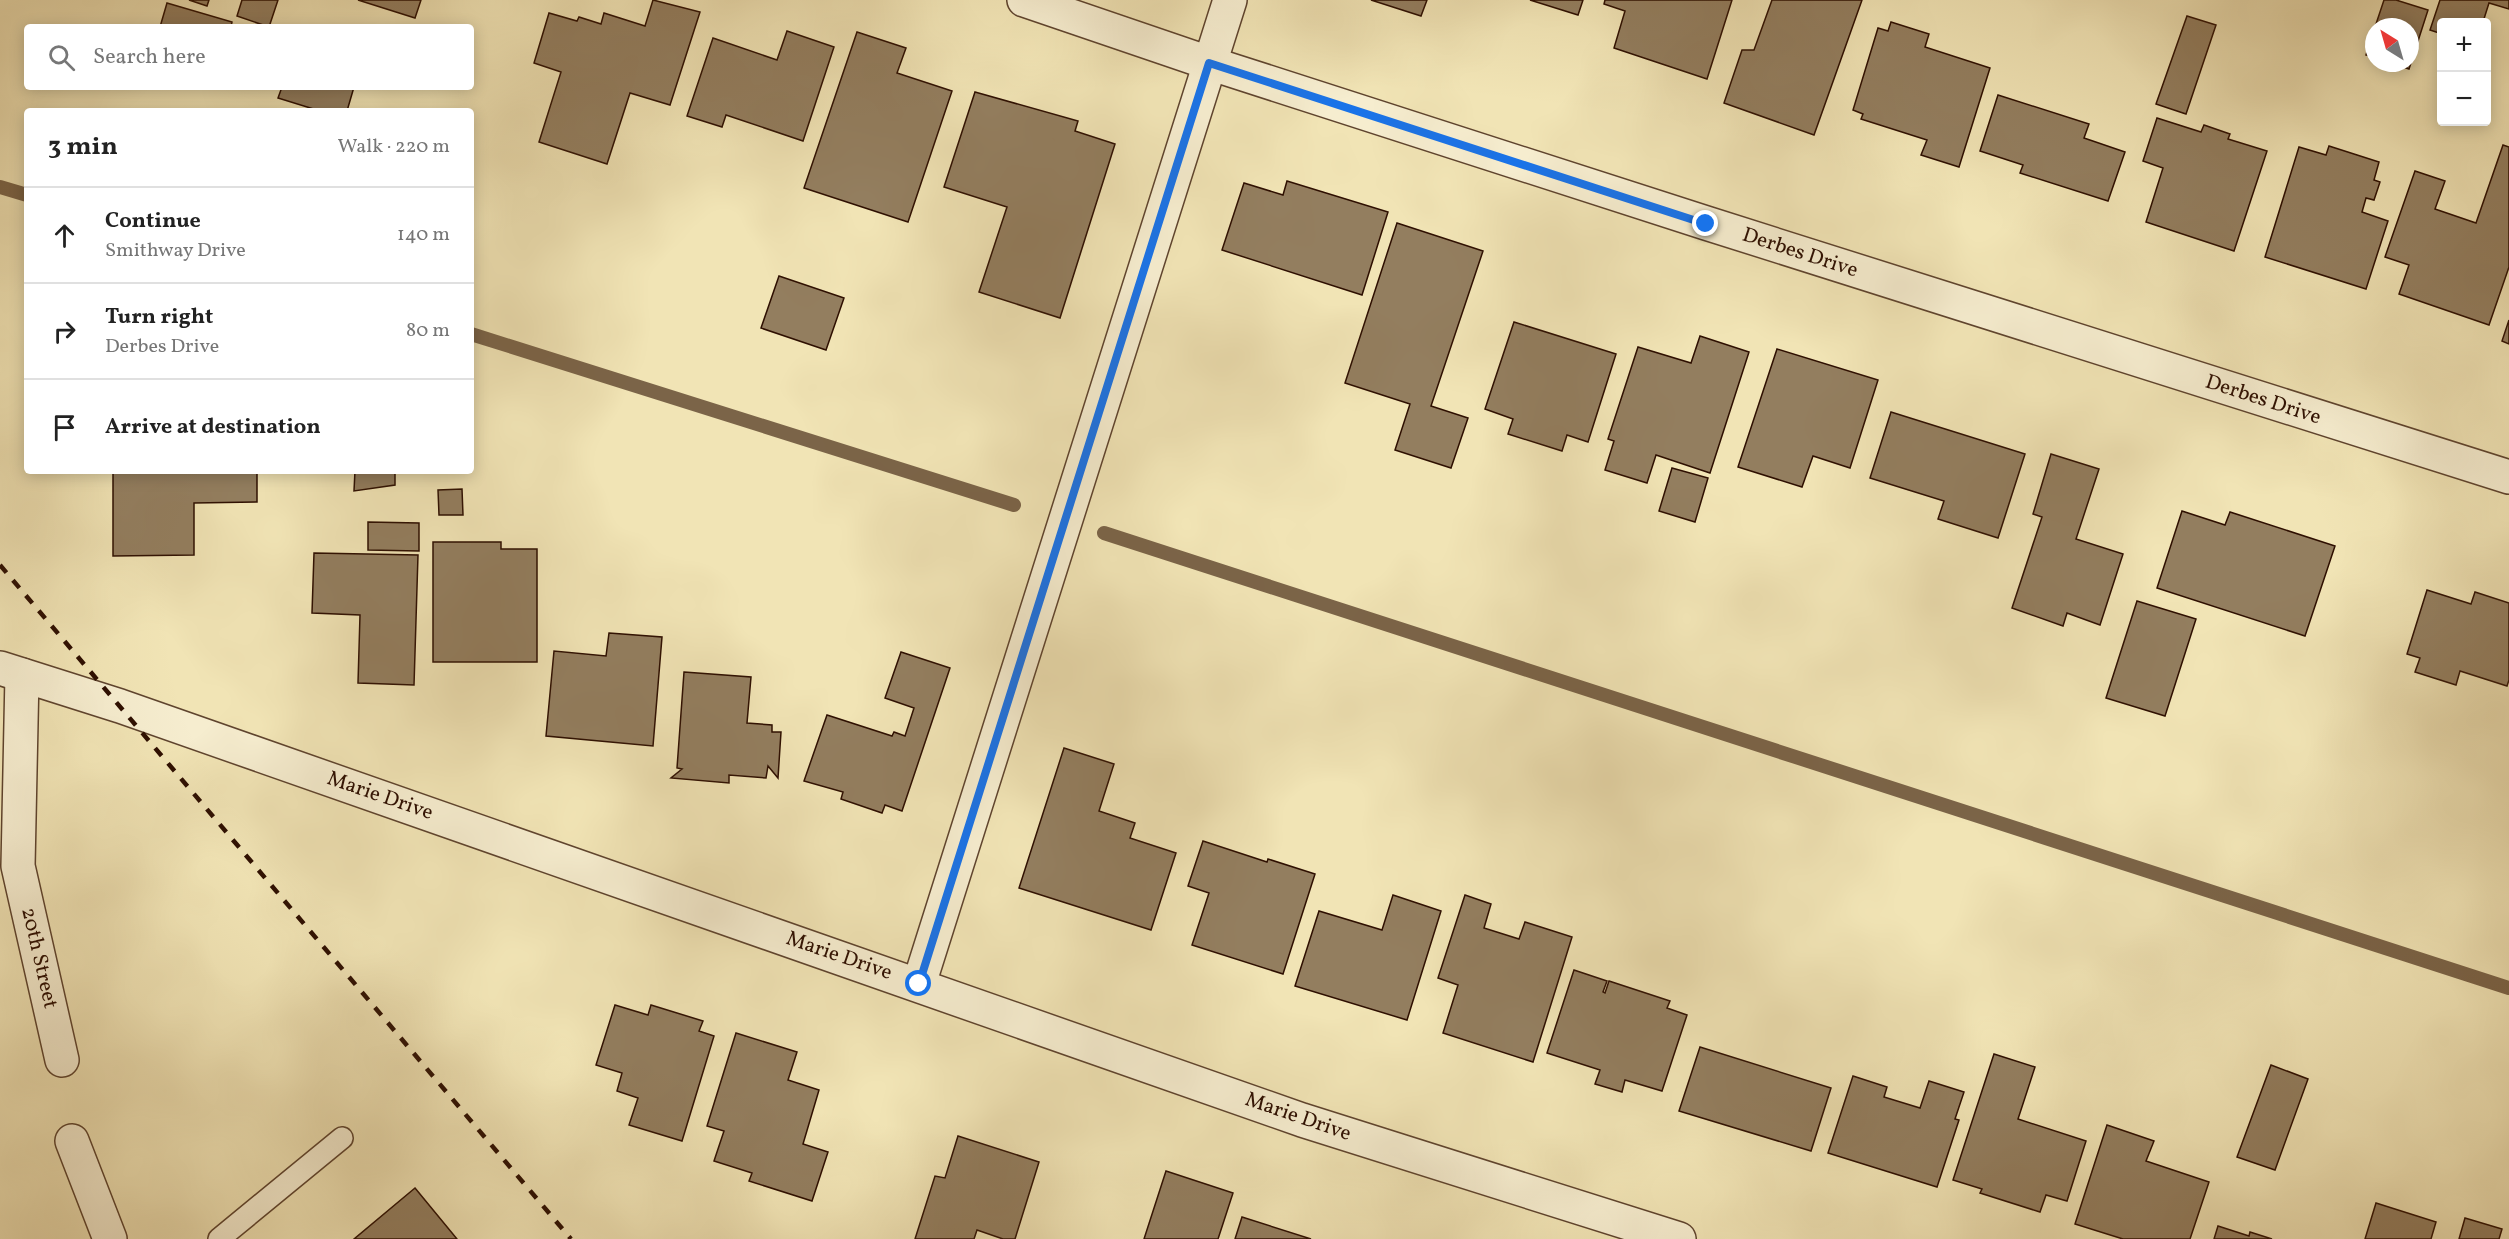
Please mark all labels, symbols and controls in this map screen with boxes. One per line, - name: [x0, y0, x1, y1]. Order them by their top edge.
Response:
- north arrow: [2365, 18, 2419, 72]
- map controls: [2437, 18, 2491, 126]
- button: +: [2437, 18, 2491, 72]
- search box: [24, 24, 474, 90]
- icon: search: [45, 41, 78, 74]
- text: Search here: [93, 42, 206, 73]
- button: −: [2437, 72, 2491, 126]
- text: 3 min: [48, 129, 118, 165]
- text: Walk · 220 m: [338, 133, 450, 161]
- text: Continue: [105, 206, 201, 237]
- route end: [1692, 210, 1718, 236]
- icon: ahead: [48, 219, 81, 252]
- text: 140 m: [397, 221, 450, 249]
- street label: Derbes Drive: [1738, 221, 1862, 285]
- text: Smithway Drive: [105, 237, 246, 265]
- text: Turn right: [105, 302, 213, 333]
- icon: right: [48, 315, 81, 348]
- text: 80 m: [406, 317, 450, 345]
- text: Derbes Drive: [105, 333, 219, 361]
- street label: Derbes Drive: [2201, 368, 2325, 432]
- icon: arrive: [48, 411, 81, 444]
- text: Arrive at destination: [105, 412, 321, 443]
- street label: Marie Drive: [323, 764, 437, 828]
- street label: 20th Street: [13, 905, 65, 1011]
- street label: Marie Drive: [782, 924, 896, 988]
- route start: [905, 970, 931, 996]
- street label: Marie Drive: [1241, 1085, 1355, 1149]

